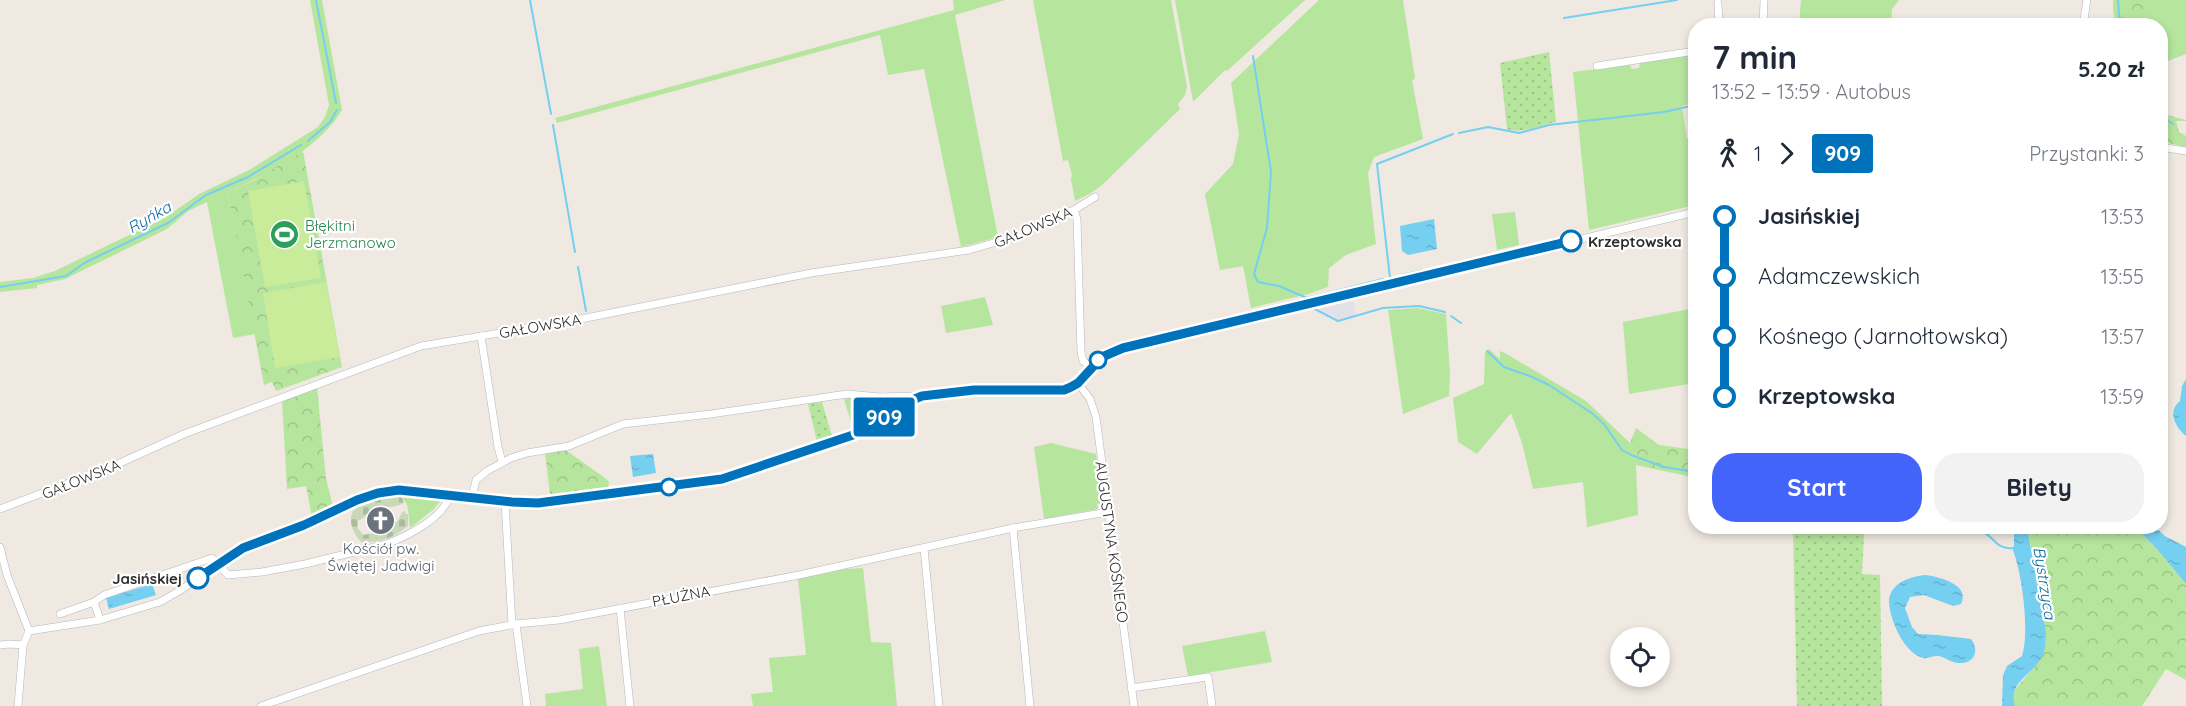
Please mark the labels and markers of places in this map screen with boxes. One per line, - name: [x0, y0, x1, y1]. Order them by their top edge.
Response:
- place label: Błękitni Jerzmanowo: [305, 216, 396, 252]
- sports icon: Błękitni Jerzmanowo: [268, 218, 300, 250]
- marker: Krzeptowska: [1560, 230, 1582, 252]
- place label: Krzeptowska: [1588, 232, 1682, 251]
- unlabelled marker: [1089, 351, 1107, 369]
- unlabelled marker: [660, 478, 678, 496]
- church icon: Kościół pw. Świętej Jadwigi: [365, 505, 397, 537]
- place label: Kościół pw. Świętej Jadwigi: [328, 539, 434, 575]
- marker: Jasińskiej: [187, 567, 209, 589]
- place label: Jasińskiej: [112, 569, 182, 588]

